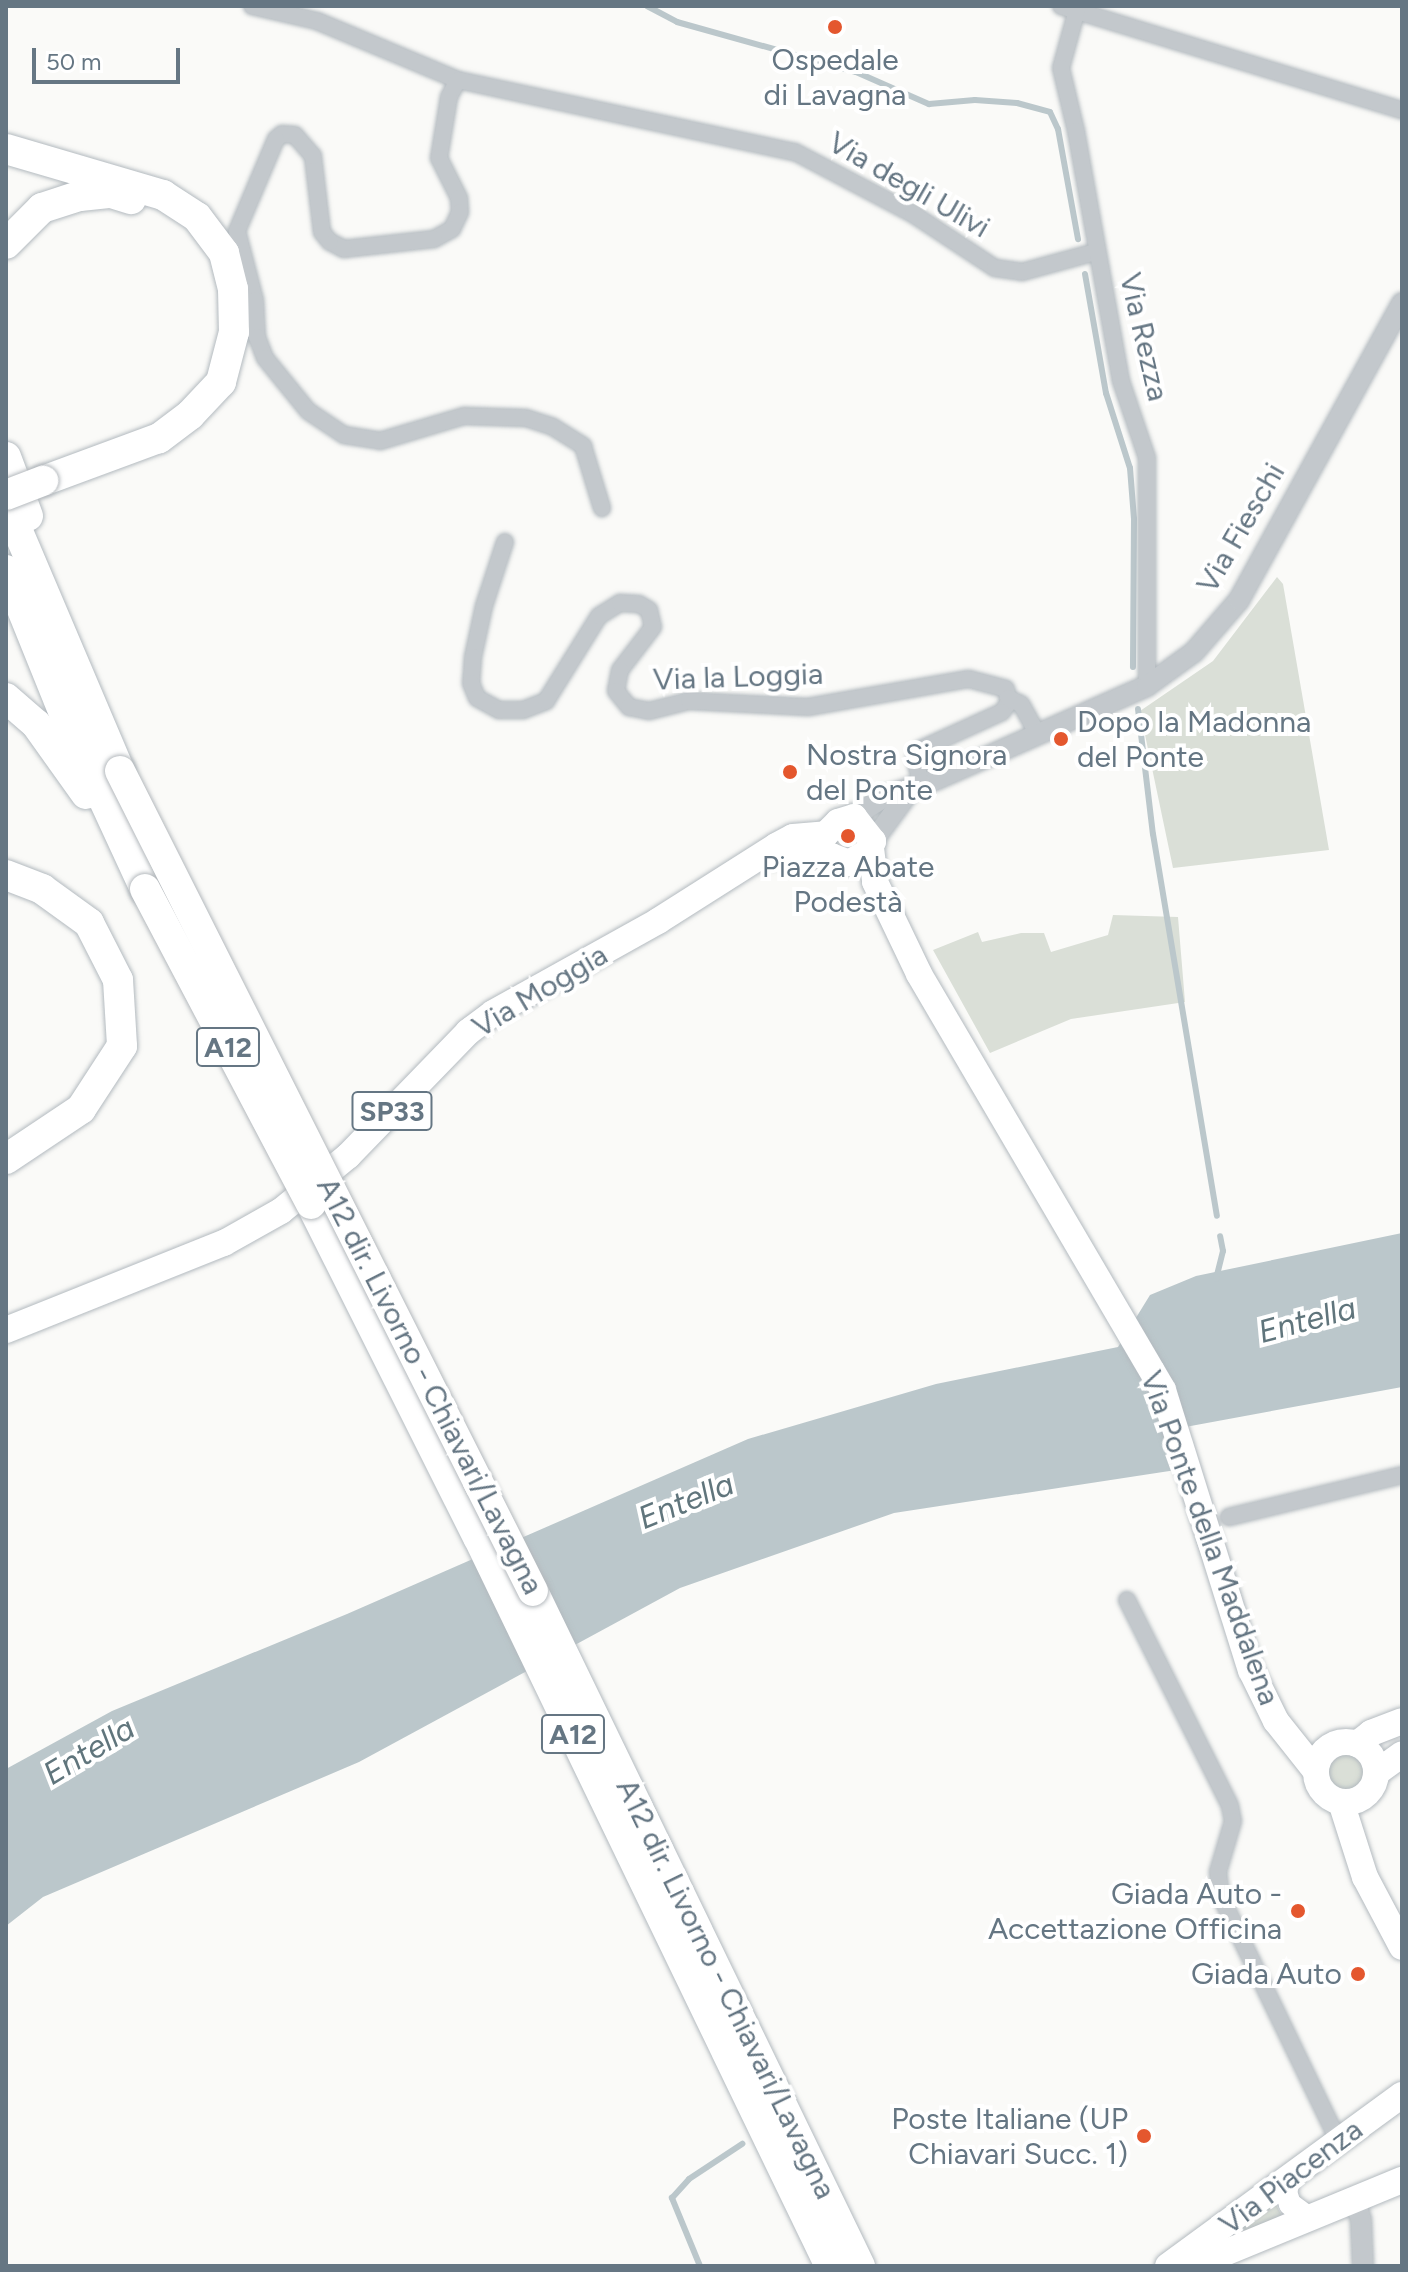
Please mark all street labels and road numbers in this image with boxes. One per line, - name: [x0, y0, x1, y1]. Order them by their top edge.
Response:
- street label: Via degli Ulivi: [822, 124, 996, 246]
- street label: Via Rezza: [1112, 269, 1176, 405]
- street label: Via Fieschi: [1189, 457, 1293, 599]
- street label: Via la Loggia: [652, 656, 824, 698]
- street label: Via Moggia: [466, 937, 614, 1045]
- road number: A12: [194, 1023, 262, 1071]
- road number: SP33: [350, 1087, 434, 1135]
- street label: A12 dir. Livorno - Chiavari/Lavagna: [309, 1172, 551, 1600]
- street label: Via Ponte della Maddalena: [1133, 1366, 1287, 1710]
- road number: A12: [539, 1710, 607, 1758]
- street label: A12 dir. Livorno - Chiavari/Lavagna: [608, 1773, 844, 2205]
- street label: Via Piacenza: [1212, 2112, 1370, 2242]

